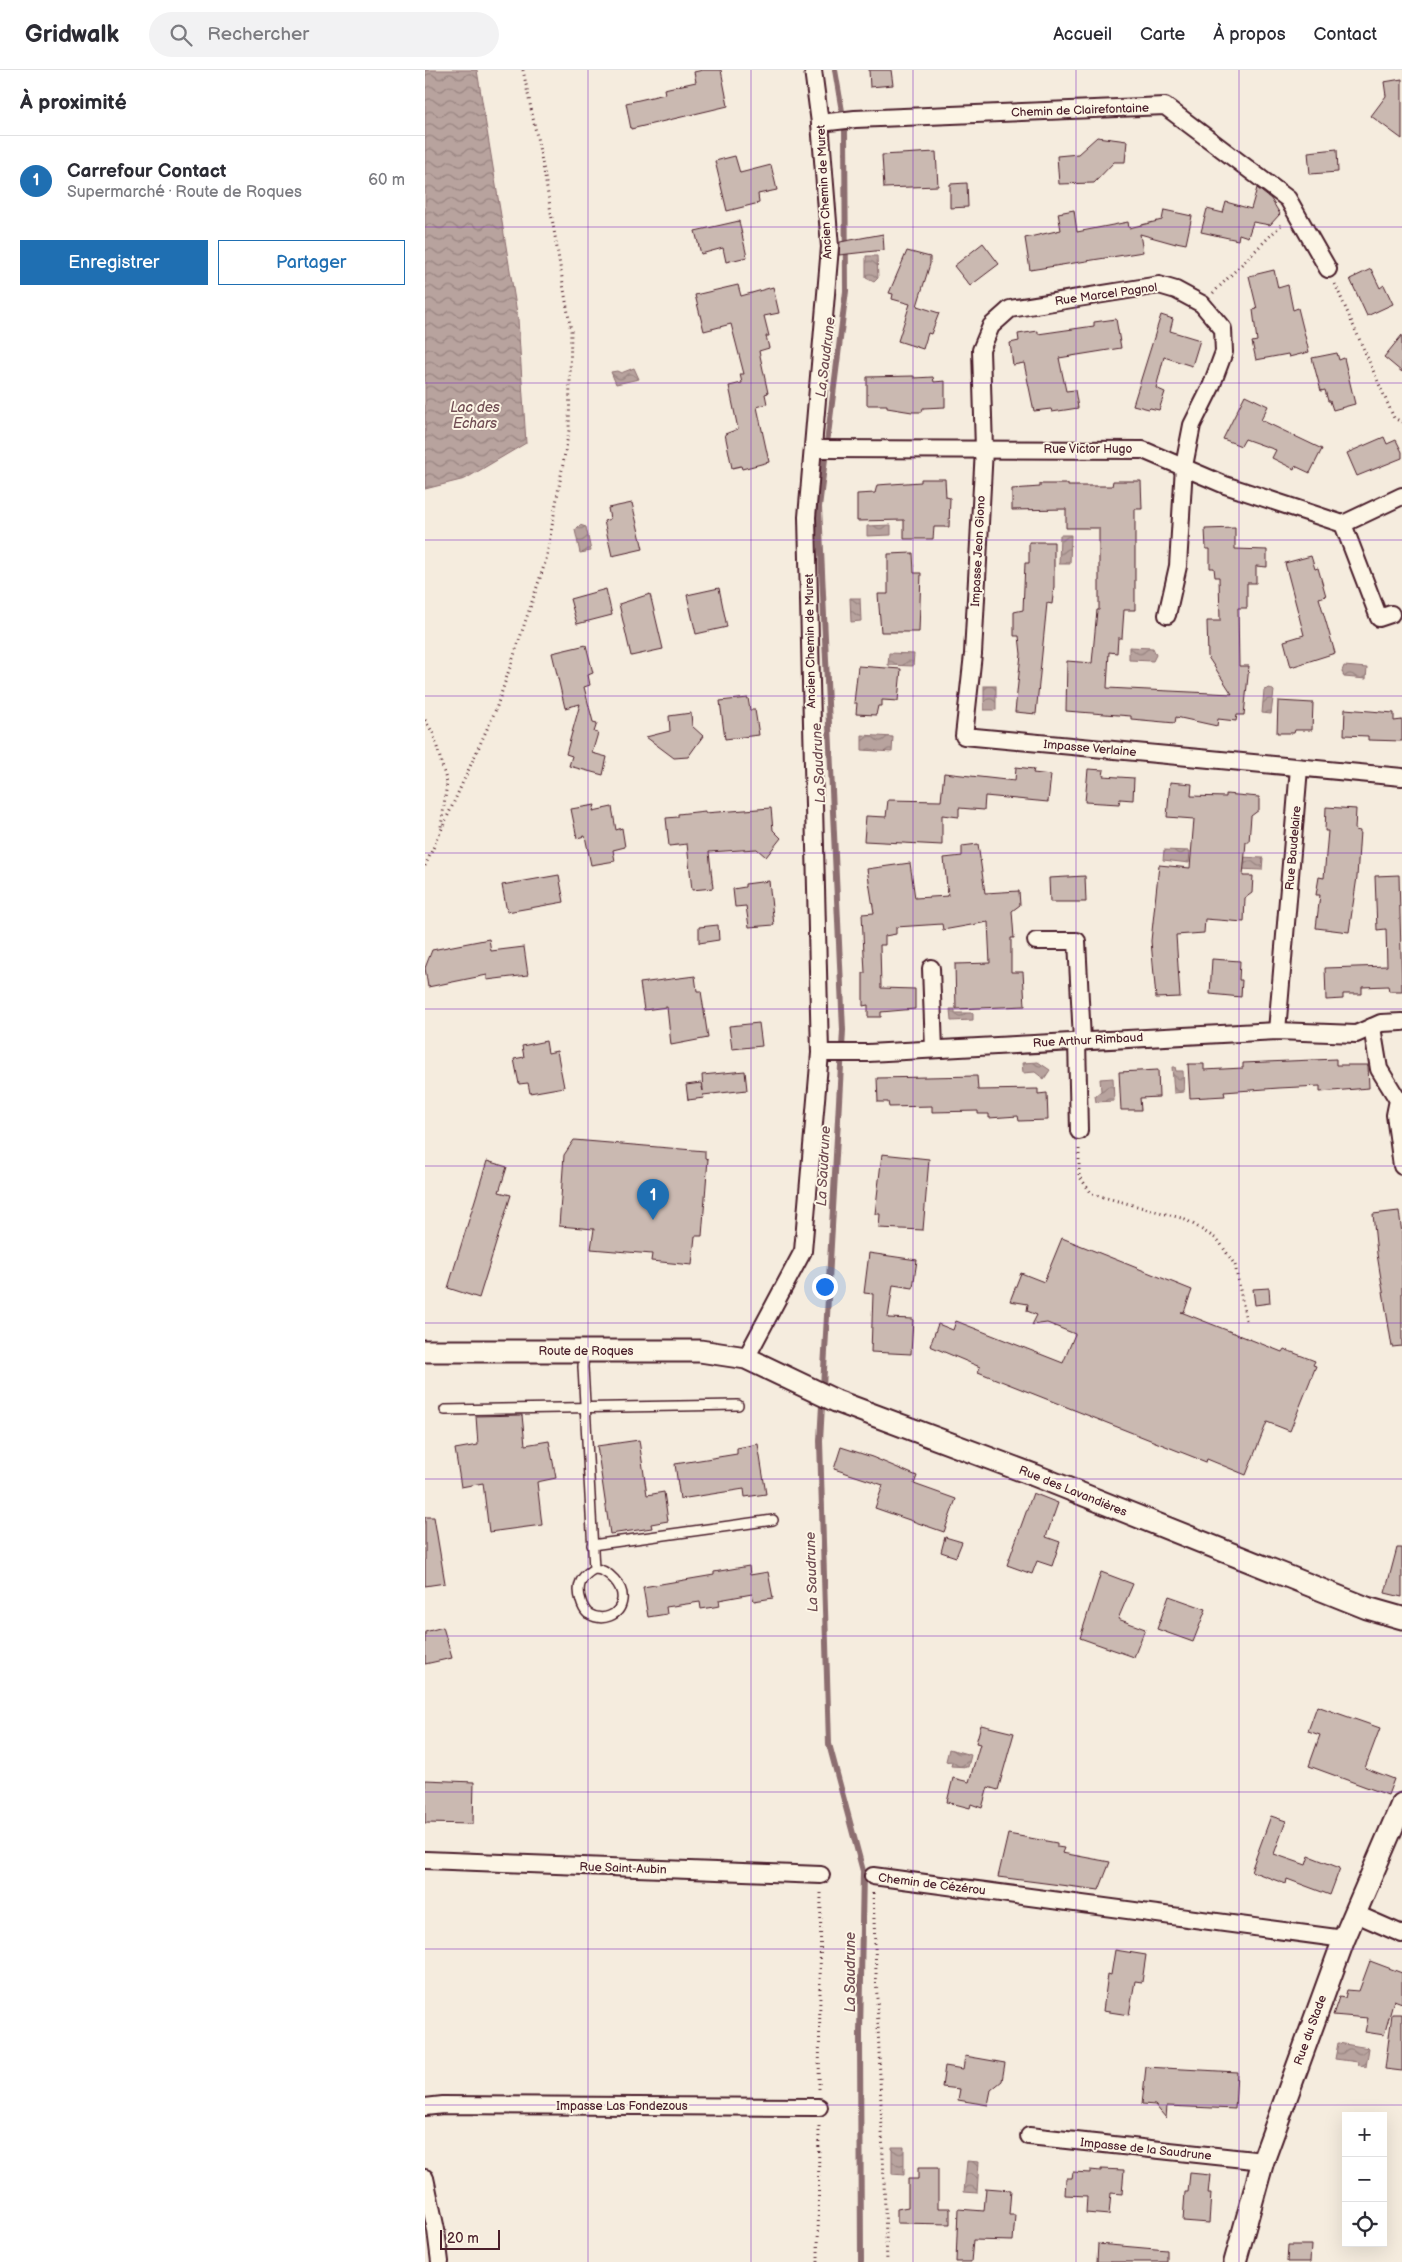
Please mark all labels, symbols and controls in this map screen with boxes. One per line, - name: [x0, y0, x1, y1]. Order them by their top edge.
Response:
- search box: [149, 12, 499, 57]
- text: Gridwalk: [25, 20, 119, 49]
- icon: search: [167, 21, 195, 49]
- text: Rechercher: [207, 23, 309, 46]
- text: Accueil: [1053, 24, 1112, 45]
- text: Carte: [1140, 24, 1185, 45]
- text: À propos: [1213, 24, 1286, 45]
- text: Contact: [1314, 24, 1377, 45]
- text: À proximité: [20, 90, 127, 115]
- street label: Chemin de Clairefontaine: [1011, 101, 1149, 120]
- street label: Ancien Chemin de Muret: [813, 124, 836, 260]
- text: Carrefour Contact: [67, 160, 226, 183]
- text: 1: [33, 171, 39, 190]
- text: 60 m: [368, 171, 405, 190]
- text: Supermarché · Route de Roques: [67, 183, 302, 202]
- button: Enregistrer: [20, 240, 208, 285]
- button: Partager: [218, 240, 405, 285]
- street label: Rue Marcel Pagnol: [1054, 280, 1158, 309]
- water label: La Saudrune: [812, 316, 839, 398]
- water label: Lac des Echars: [450, 399, 500, 432]
- street label: Rue Victor Hugo: [1044, 442, 1133, 457]
- street label: Impasse Jean Giono: [968, 495, 989, 607]
- street label: Ancien Chemin de Muret: [802, 573, 819, 708]
- water label: La Saudrune: [808, 722, 829, 804]
- street label: Impasse Verlaine: [1043, 737, 1137, 760]
- street label: Rue Baudelaire: [1282, 805, 1305, 891]
- street label: Rue Arthur Rimbaud: [1033, 1030, 1144, 1051]
- water label: La Saudrune: [813, 1125, 834, 1207]
- pin: 1: [637, 1179, 669, 1220]
- your location: [812, 1274, 838, 1300]
- street label: Route de Roques: [539, 1344, 634, 1359]
- street label: Rue des Lavandières: [1017, 1463, 1129, 1520]
- water label: La Saudrune: [802, 1531, 821, 1612]
- street label: Rue Saint-Aubin: [579, 1859, 667, 1878]
- street label: Chemin de Cézérou: [877, 1870, 987, 1899]
- water label: La Saudrune: [842, 1932, 859, 2012]
- street label: Rue du Stade: [1291, 1993, 1330, 2067]
- street label: Impasse Las Fondezous: [556, 2099, 688, 2114]
- map controls: [1342, 2112, 1387, 2247]
- button: +: [1342, 2112, 1387, 2157]
- street label: Impasse de la Saudrune: [1080, 2135, 1212, 2164]
- button: −: [1342, 2157, 1387, 2202]
- button: locate: [1342, 2202, 1387, 2247]
- scale bar: [440, 2227, 500, 2250]
- text: 20 m: [447, 2230, 479, 2247]

